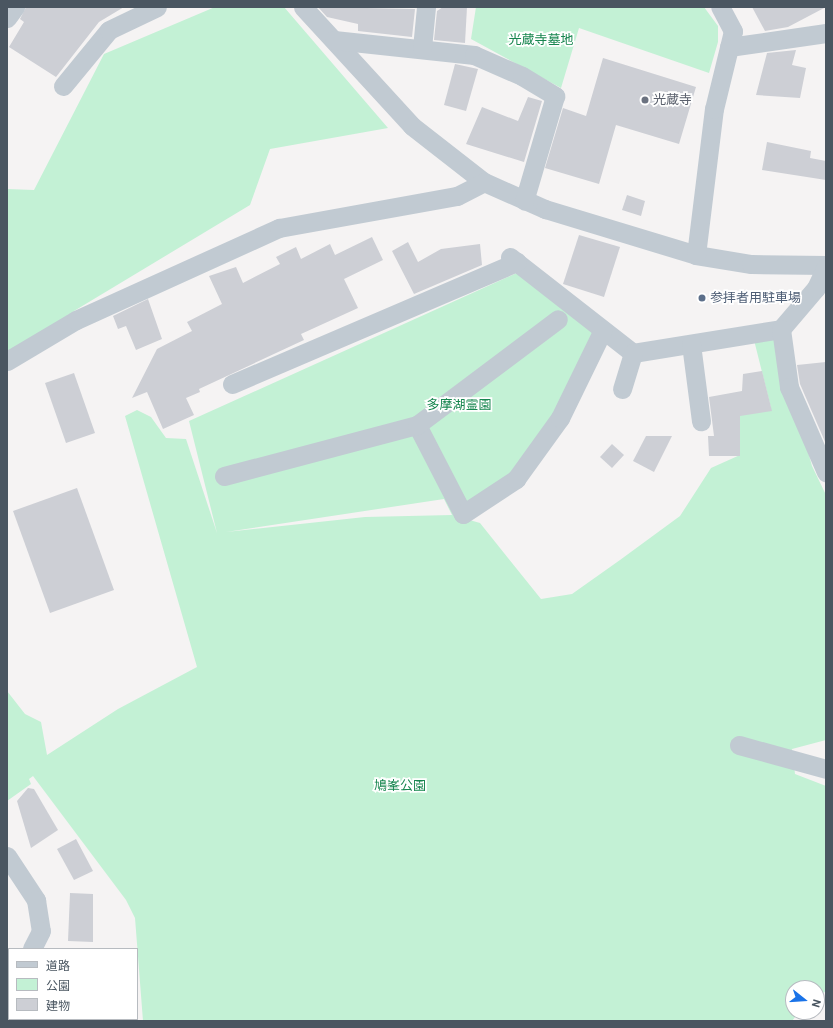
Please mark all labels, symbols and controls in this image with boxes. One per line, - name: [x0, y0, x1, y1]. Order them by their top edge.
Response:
- park label: 光蔵寺墓地: [509, 32, 573, 48]
- place label: 光蔵寺: [653, 92, 692, 108]
- marker: 光蔵寺: [640, 95, 650, 105]
- place label: 参拝者用駐車場: [710, 290, 801, 306]
- marker: 参拝者用駐車場: [697, 293, 707, 303]
- park label: 多摩湖霊園: [427, 397, 491, 413]
- park label: 鳩峯公園: [374, 778, 426, 794]
- legend: [8, 948, 138, 1020]
- text: 道路: [46, 959, 70, 973]
- text: 公園: [46, 979, 70, 993]
- north arrow: [785, 980, 825, 1020]
- text: N: [809, 998, 823, 1009]
- text: 建物: [46, 999, 70, 1013]

